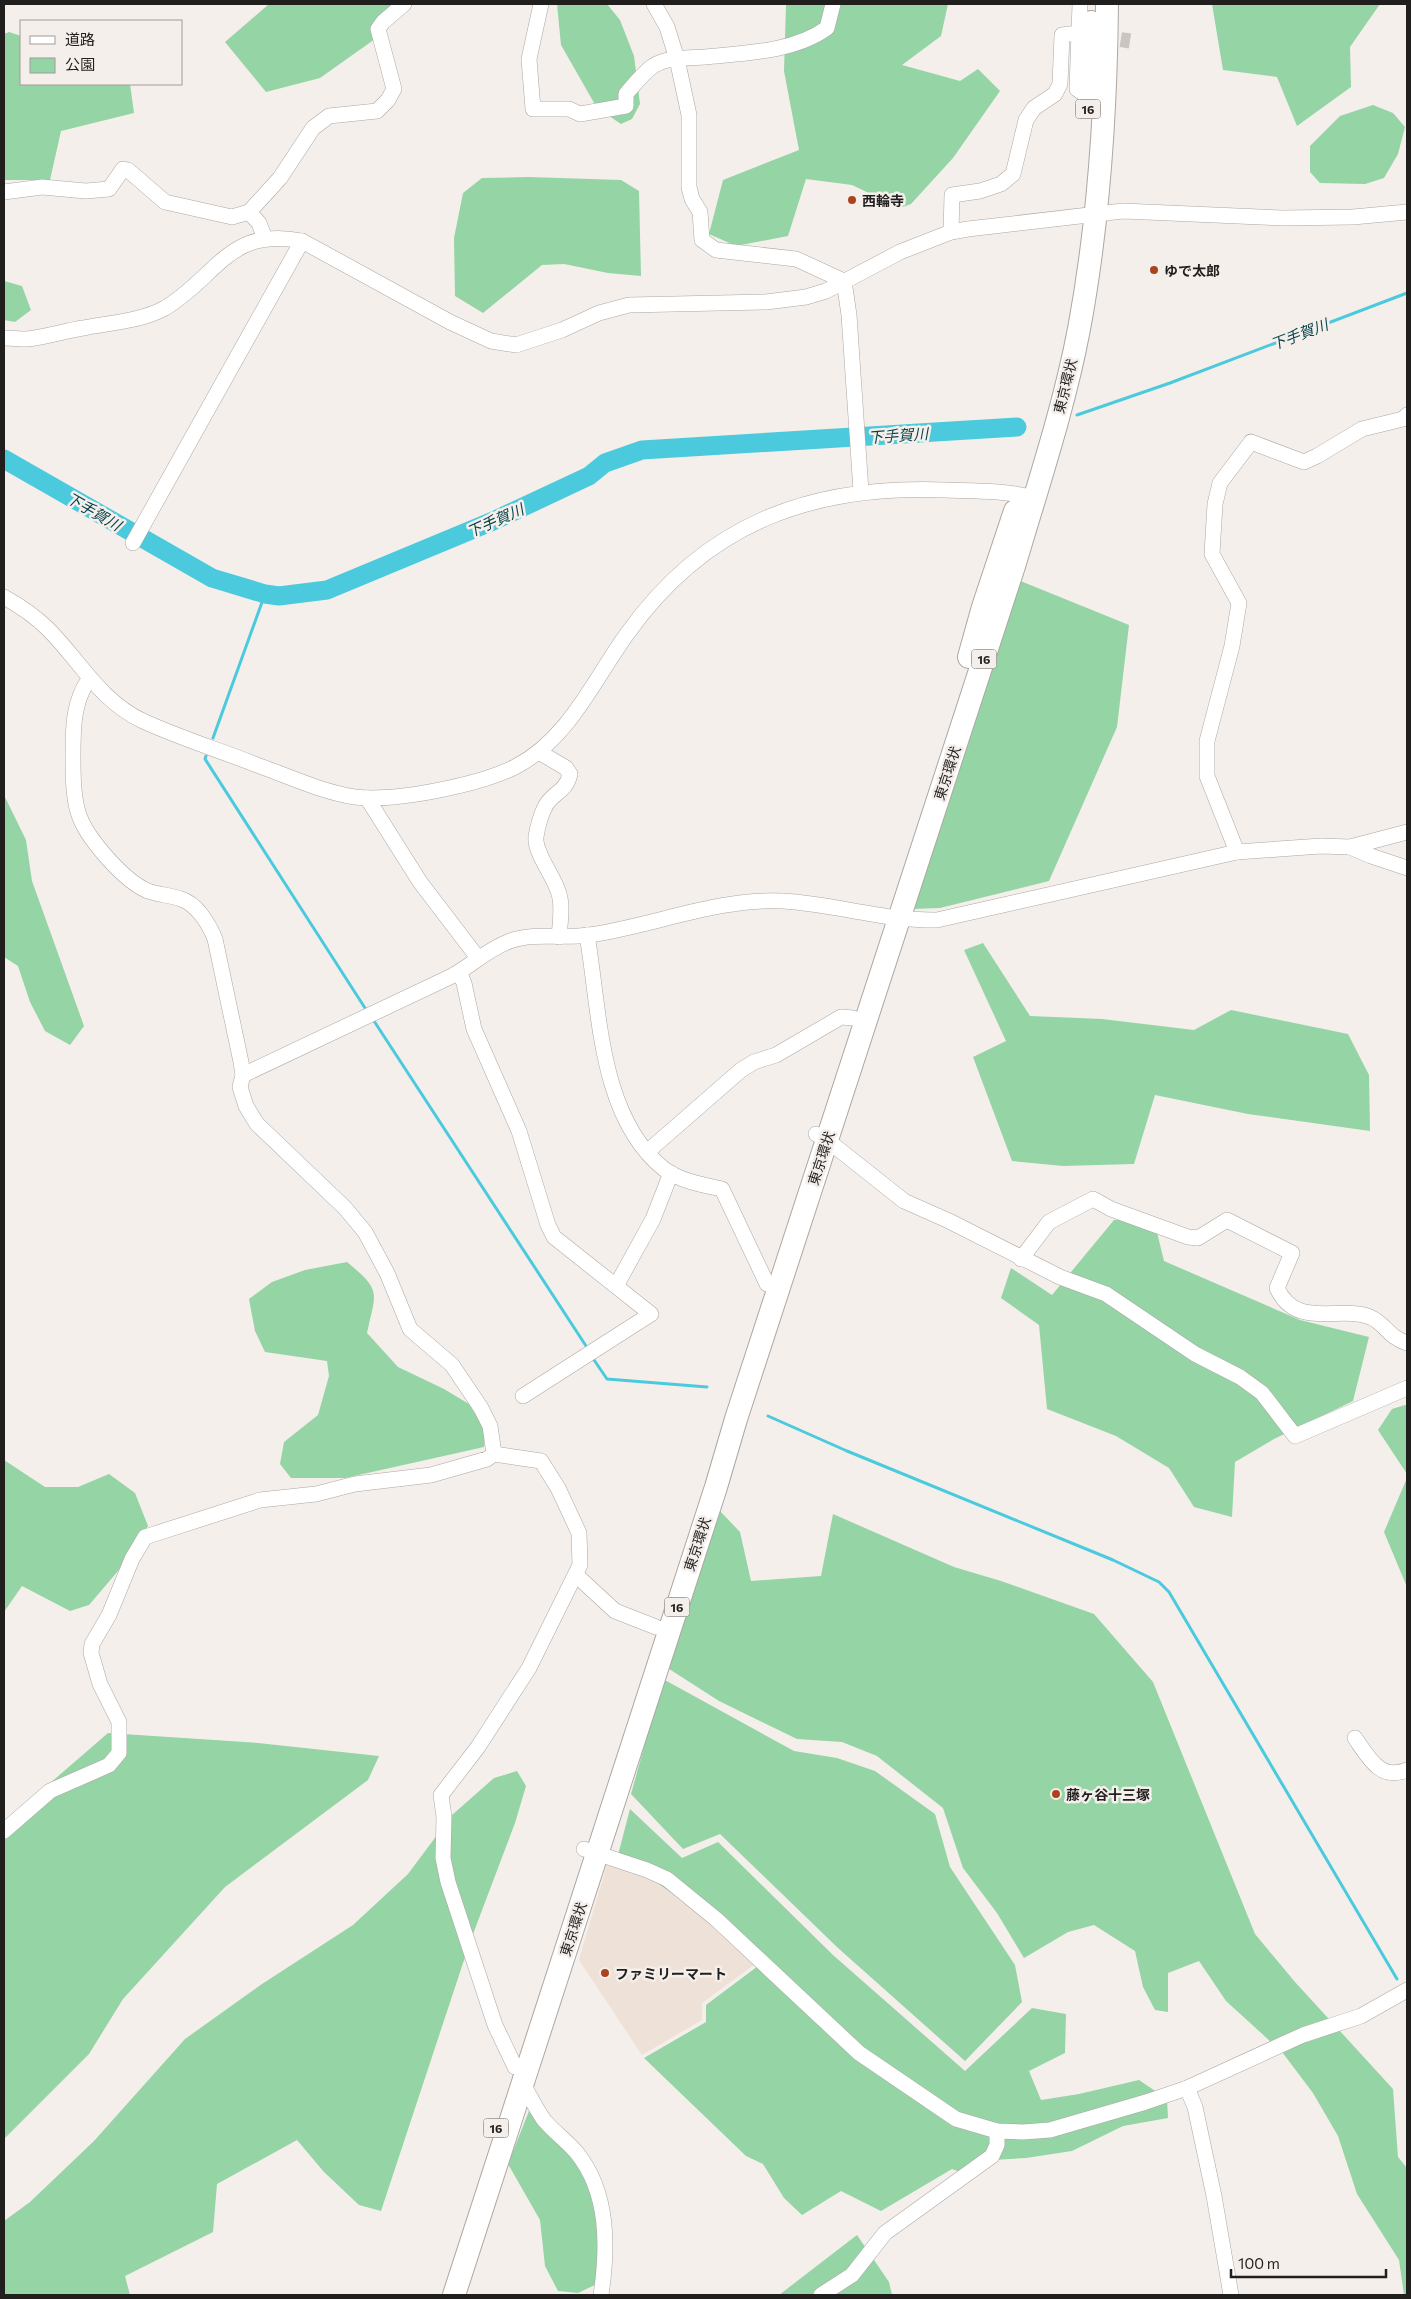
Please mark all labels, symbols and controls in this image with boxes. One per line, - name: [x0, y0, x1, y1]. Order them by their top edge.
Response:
- legend: [20, 20, 182, 85]
- text: 道路: [65, 30, 95, 48]
- text: 公園: [65, 55, 95, 73]
- road number: 16: [1076, 100, 1100, 118]
- place label: 西輪寺: [862, 192, 904, 209]
- marker: 西輪寺: [846, 194, 858, 206]
- place label: ゆで太郎: [1164, 262, 1220, 279]
- marker: ゆで太郎: [1148, 264, 1160, 276]
- water label: 下手賀川: [1268, 314, 1332, 353]
- street label: 東京環状: [1050, 357, 1080, 415]
- water label: 下手賀川: [867, 424, 931, 446]
- water label: 下手賀川: [64, 488, 126, 535]
- water label: 下手賀川: [464, 499, 528, 540]
- road number: 16: [972, 650, 996, 669]
- street label: 東京環状: [930, 744, 964, 802]
- street label: 東京環状: [804, 1129, 838, 1187]
- street label: 東京環状: [680, 1515, 714, 1573]
- road number: 16: [664, 1598, 690, 1616]
- place label: 藤ヶ谷十三塚: [1066, 1786, 1150, 1803]
- marker: 藤ヶ谷十三塚: [1050, 1788, 1062, 1800]
- street label: 東京環状: [556, 1900, 590, 1958]
- place label: ファミリーマート: [615, 1965, 727, 1982]
- marker: ファミリーマート: [599, 1967, 611, 1979]
- road number: 16: [484, 2118, 508, 2138]
- scale bar: [1231, 2246, 1386, 2278]
- text: 100 m: [1238, 2254, 1280, 2272]

